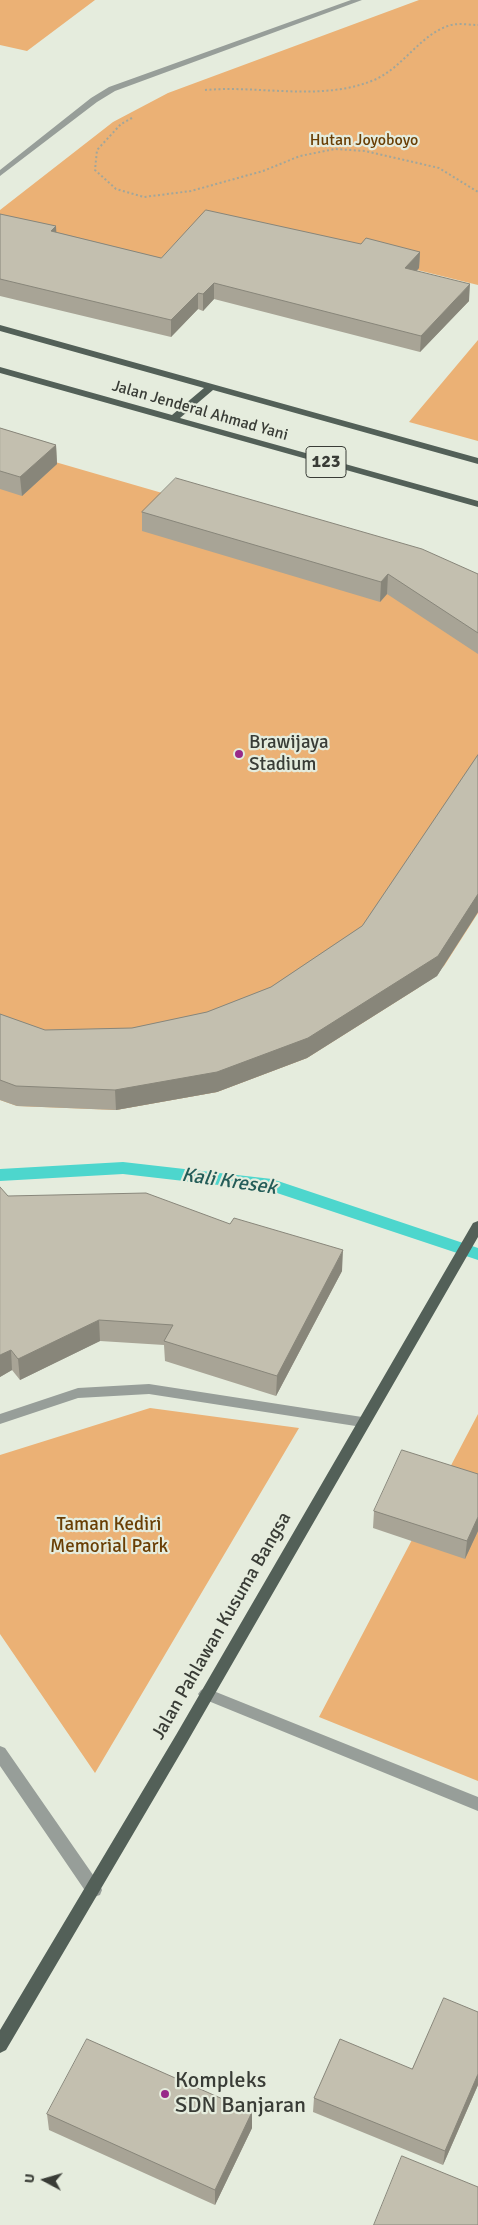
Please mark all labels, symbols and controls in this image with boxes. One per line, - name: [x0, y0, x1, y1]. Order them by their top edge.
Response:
- park label: Hutan Joyoboyo: [310, 131, 418, 151]
- street label: Jalan Jenderal Ahmad Yani: [110, 377, 290, 445]
- road number: 123: [306, 447, 346, 478]
- place label: Brawijaya Stadium: [249, 732, 329, 776]
- marker: Brawijaya Stadium: [233, 748, 245, 760]
- water label: Kali Kresek: [180, 1163, 278, 1201]
- street label: Jalan Pahlawan Kusuma Bangsa: [147, 1508, 297, 1744]
- park label: Taman Kediri Memorial Park: [50, 1514, 168, 1558]
- place label: Kompleks SDN Banjaran: [175, 2068, 306, 2120]
- marker: Kompleks SDN Banjaran: [159, 2088, 171, 2100]
- north arrow: [20, 2155, 70, 2205]
- text: U: [21, 2173, 39, 2184]

